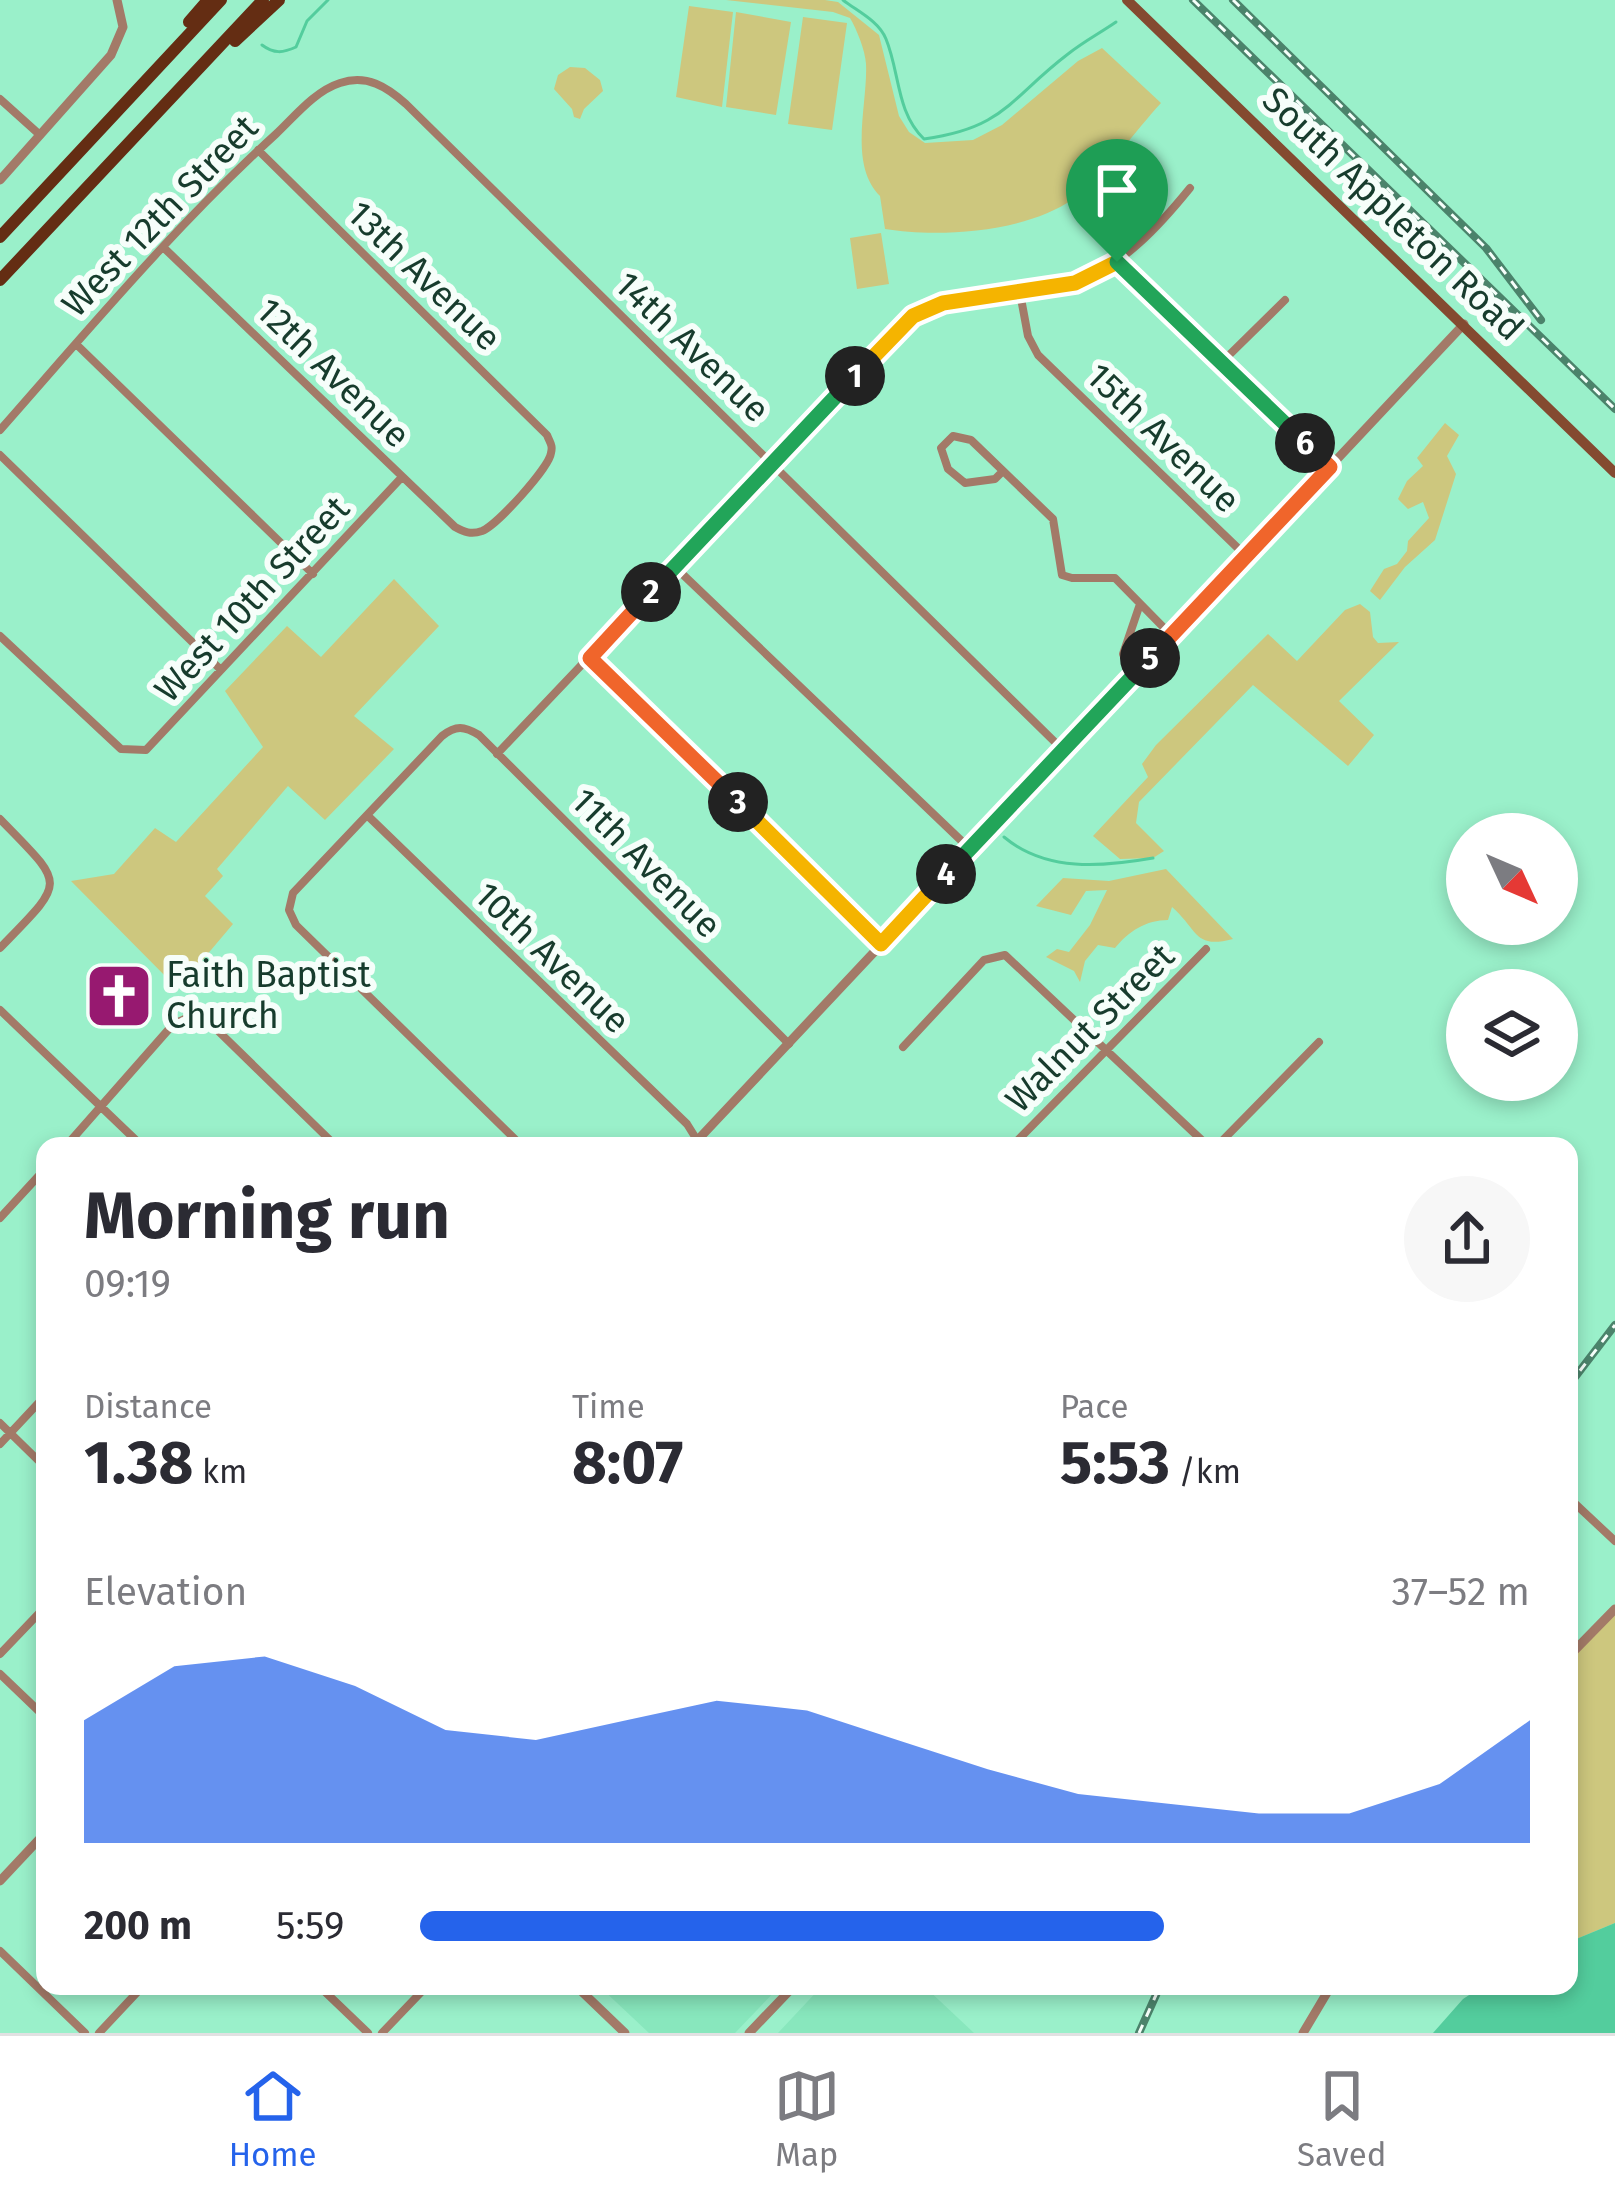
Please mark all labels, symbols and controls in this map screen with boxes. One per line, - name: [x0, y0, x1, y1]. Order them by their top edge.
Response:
- street label: South Appleton Road: [1253, 78, 1533, 350]
- street label: West 12th Street: [53, 106, 267, 326]
- pin: [1066, 139, 1168, 262]
- icon: arrive: [1084, 157, 1150, 223]
- street label: 13th Avenue: [338, 192, 510, 360]
- street label: 14th Avenue: [606, 262, 778, 432]
- street label: 12th Avenue: [247, 289, 419, 457]
- pin: 1: [825, 346, 885, 406]
- street label: 15th Avenue: [1077, 354, 1249, 522]
- text: 1: [847, 356, 863, 396]
- pin: 6: [1275, 413, 1335, 473]
- text: 6: [1296, 423, 1314, 463]
- street label: West 10th Street: [145, 487, 359, 711]
- pin: 2: [621, 562, 681, 622]
- text: 2: [642, 572, 660, 612]
- pin: 5: [1120, 628, 1180, 688]
- text: 5: [1141, 638, 1159, 678]
- pin: 3: [708, 772, 768, 832]
- street label: 11th Avenue: [562, 779, 730, 947]
- text: 3: [729, 782, 747, 822]
- north arrow: [1446, 813, 1578, 945]
- map controls: [1446, 813, 1578, 1101]
- pin: 4: [916, 844, 976, 904]
- text: 4: [937, 854, 955, 894]
- street label: 10th Avenue: [465, 873, 639, 1043]
- street label: Walnut Street: [996, 934, 1184, 1122]
- place label: Faith Baptist Church: [166, 953, 371, 1038]
- church icon: Faith Baptist Church: [84, 961, 154, 1031]
- button: layers: [1446, 969, 1578, 1101]
- text: Morning run: [84, 1176, 450, 1255]
- button: share: [1404, 1176, 1530, 1302]
- text: 09:19: [84, 1261, 171, 1307]
- text: Distance: [84, 1387, 212, 1427]
- text: Time: [572, 1387, 645, 1427]
- text: Pace: [1060, 1387, 1128, 1427]
- text: 1.38: [84, 1427, 193, 1499]
- text: 8:07: [572, 1427, 683, 1499]
- text: 5:53: [1060, 1427, 1170, 1499]
- text: km: [193, 1452, 247, 1492]
- text: /km: [1170, 1452, 1241, 1492]
- text: Elevation: [84, 1569, 247, 1615]
- text: 37–52 m: [1391, 1569, 1530, 1615]
- text: 200 m: [84, 1903, 192, 1949]
- text: 5:59: [276, 1903, 344, 1949]
- tab: Home: [229, 2063, 317, 2175]
- tab: Map: [774, 2063, 840, 2175]
- tab: Saved: [1297, 2063, 1386, 2175]

